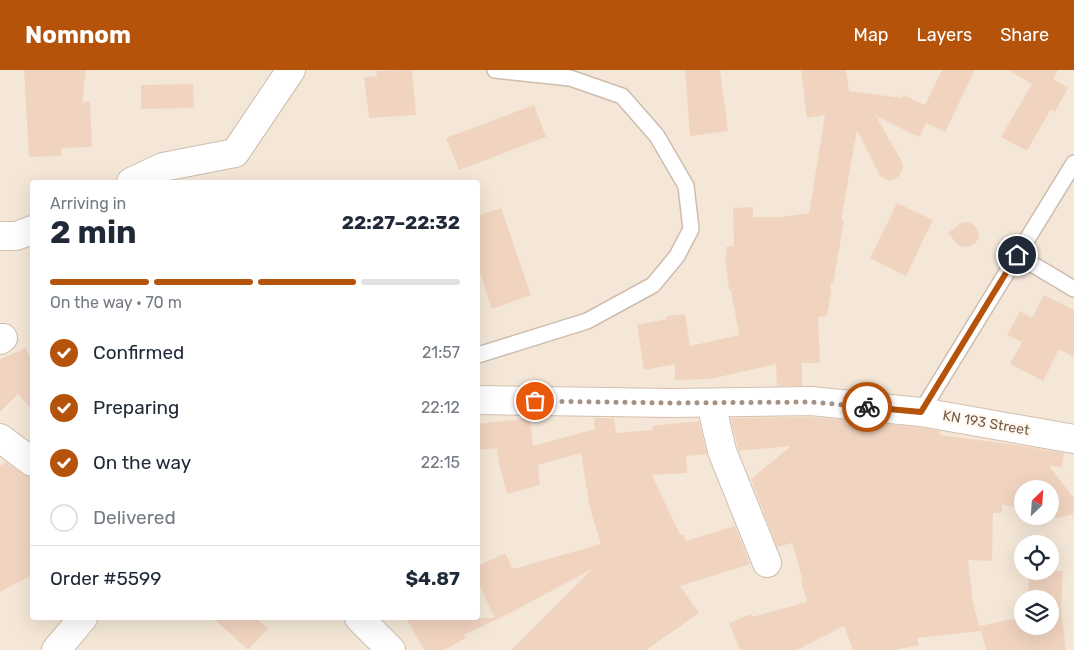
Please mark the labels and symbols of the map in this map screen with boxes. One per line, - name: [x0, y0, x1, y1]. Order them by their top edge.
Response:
- pin: [996, 234, 1038, 276]
- pin: [514, 380, 556, 422]
- courier: [842, 382, 892, 432]
- street label: KN 193 Street: [941, 407, 1031, 439]
- north arrow: [1014, 480, 1059, 525]

